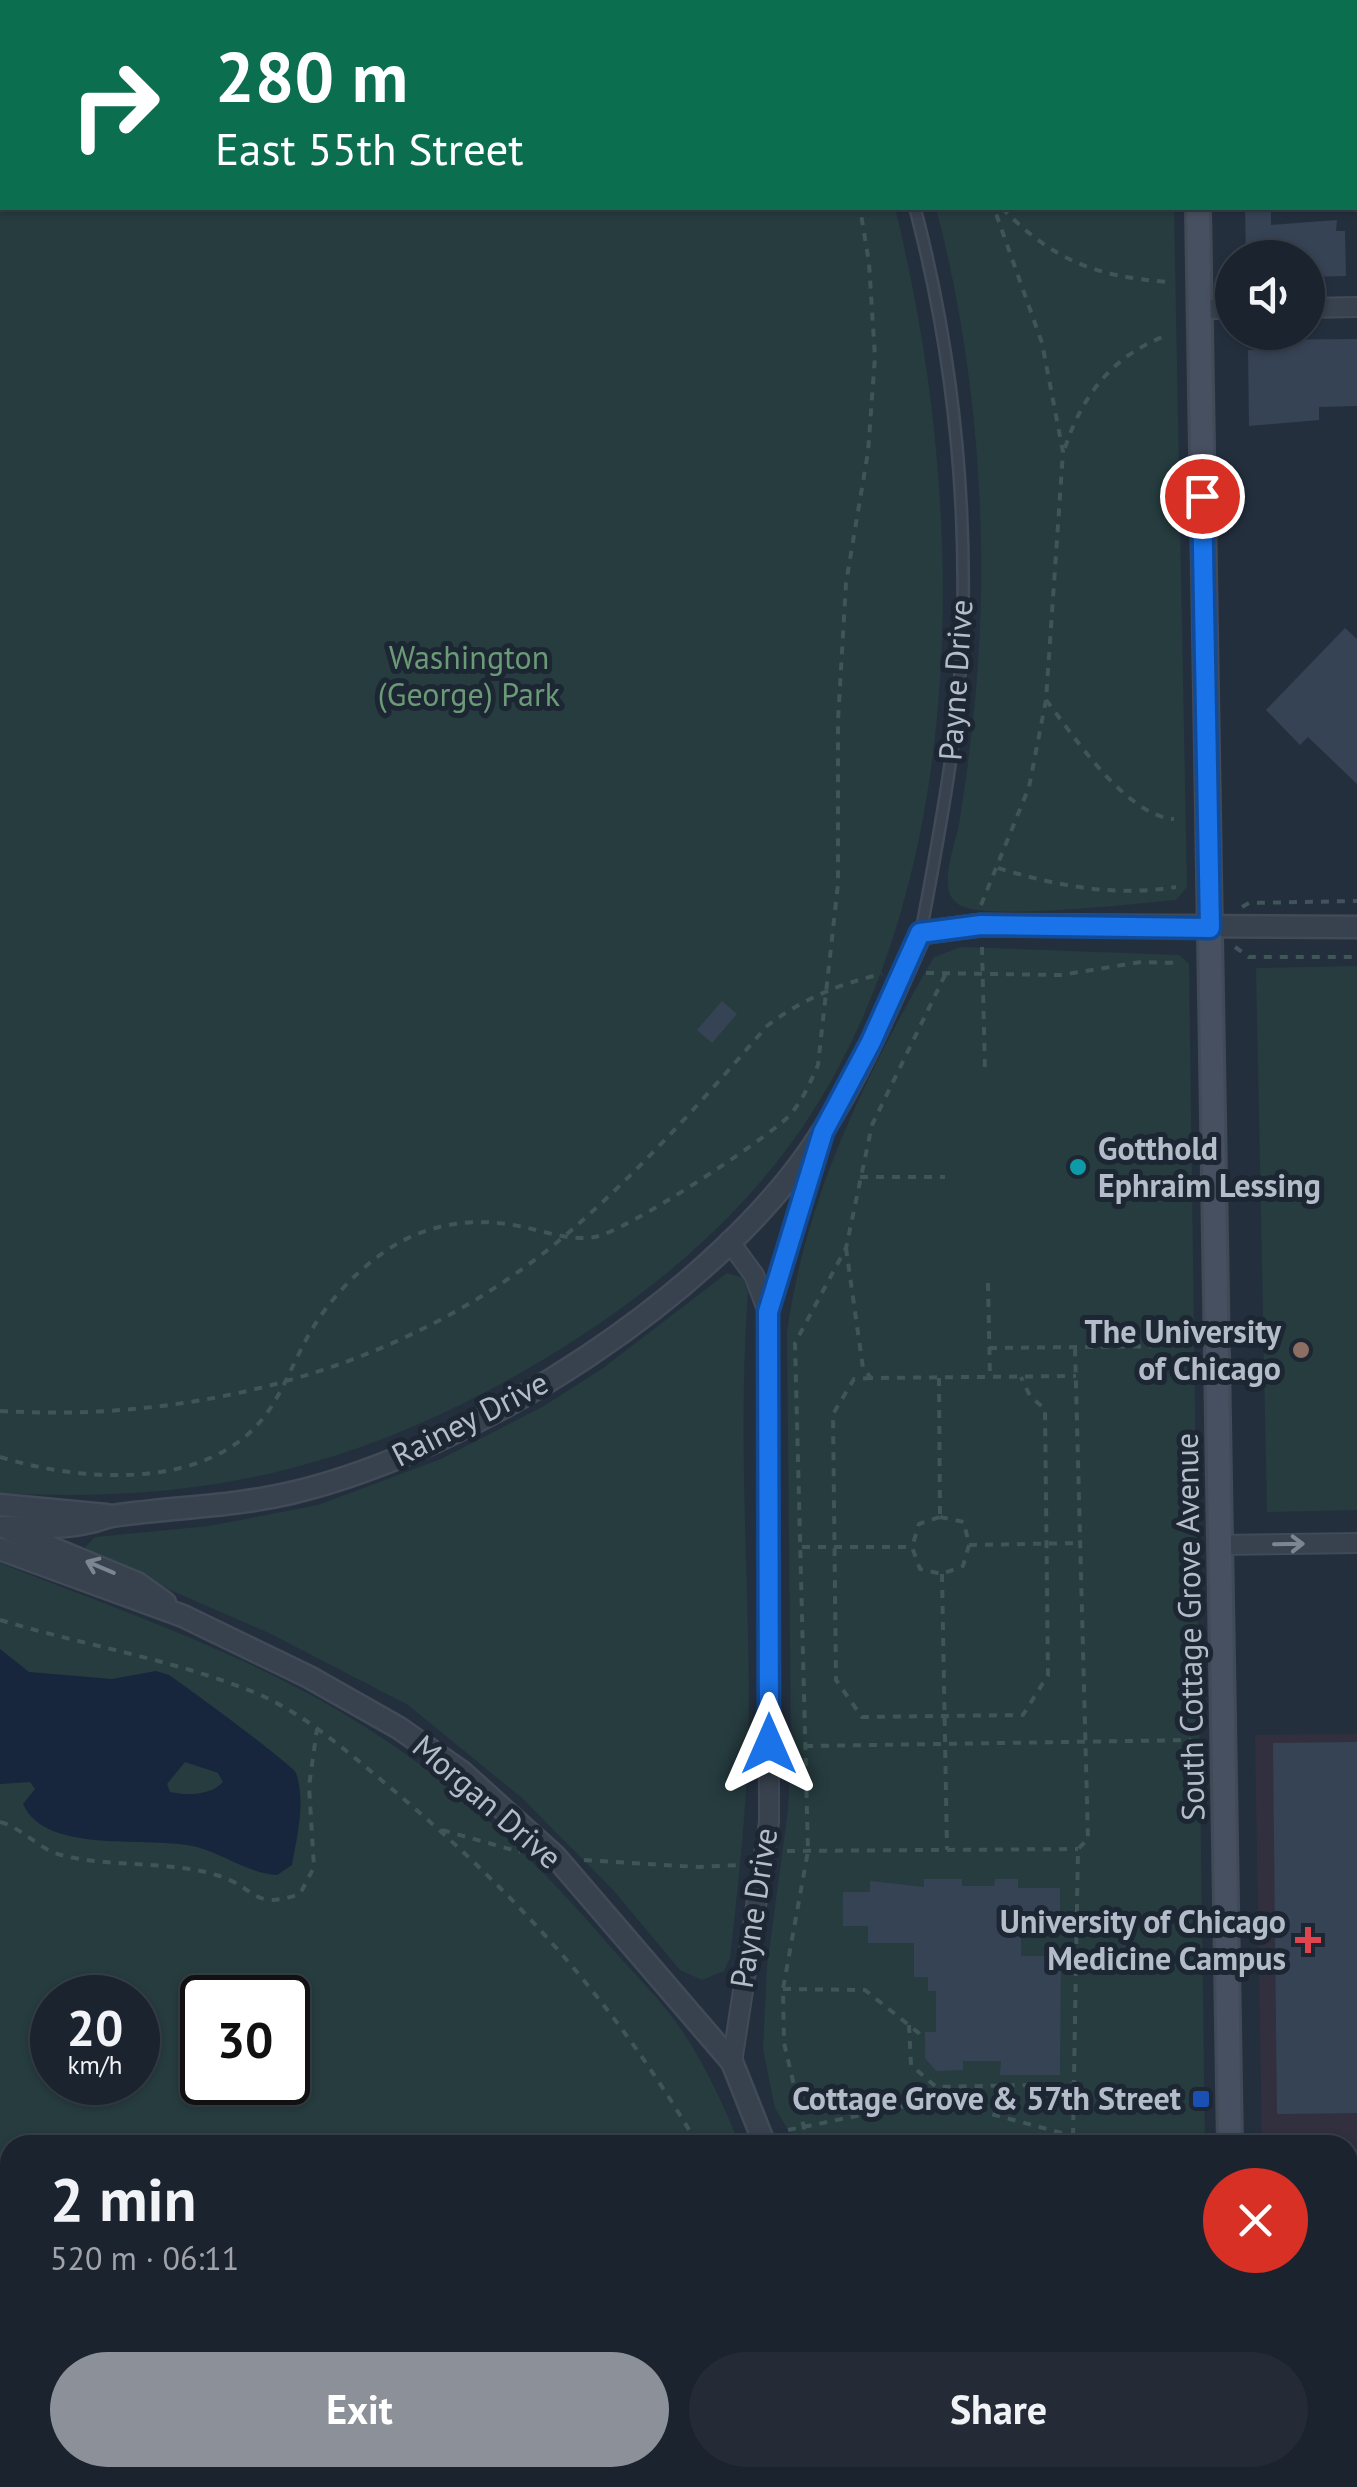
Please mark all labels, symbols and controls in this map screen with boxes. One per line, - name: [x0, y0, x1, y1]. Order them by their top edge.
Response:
- text: 280 m: [215, 31, 408, 121]
- icon: right: [50, 40, 180, 170]
- text: East 55th Street: [215, 119, 524, 177]
- map controls: [1215, 240, 1325, 350]
- button: sound: [1215, 240, 1325, 350]
- pin: [1160, 454, 1245, 539]
- icon: arrive: [1175, 469, 1230, 524]
- street label: Payne Drive: [928, 598, 982, 762]
- park label: Washington (George) Park: [378, 636, 561, 715]
- place label: Gotthold Ephraim Lessing: [1098, 1127, 1321, 1206]
- marker: Gotthold Ephraim Lessing: [1067, 1156, 1089, 1178]
- place label: The University of Chicago: [1085, 1310, 1282, 1389]
- marker: The University of Chicago: [1290, 1339, 1312, 1361]
- street label: Rainey Drive: [384, 1361, 555, 1475]
- street label: South Cottage Grove Avenue: [1165, 1433, 1213, 1821]
- one-way arrow: [1272, 1535, 1304, 1554]
- one-way arrow: [85, 1557, 115, 1575]
- position arrow: [717, 1692, 821, 1796]
- street label: Morgan Drive: [404, 1725, 571, 1878]
- street label: Payne Drive: [720, 1825, 786, 1991]
- place label: University of Chicago Medicine Campus: [1000, 1900, 1286, 1979]
- marker: University of Chicago Medicine Campus: [1295, 1927, 1321, 1953]
- speed limit sign: 30: [180, 1975, 310, 2105]
- text: 20: [67, 1995, 123, 2060]
- text: km/h: [68, 2049, 122, 2081]
- place label: Cottage Grove & 57th Street: [792, 2077, 1182, 2119]
- marker: Cottage Grove & 57th Street: [1190, 2088, 1212, 2110]
- text: 2 min: [50, 2160, 196, 2238]
- button: close: [1203, 2168, 1308, 2273]
- text: 520 m · 06:11: [50, 2237, 239, 2279]
- button: Exit: [50, 2352, 669, 2467]
- button: Share: [689, 2352, 1308, 2467]

